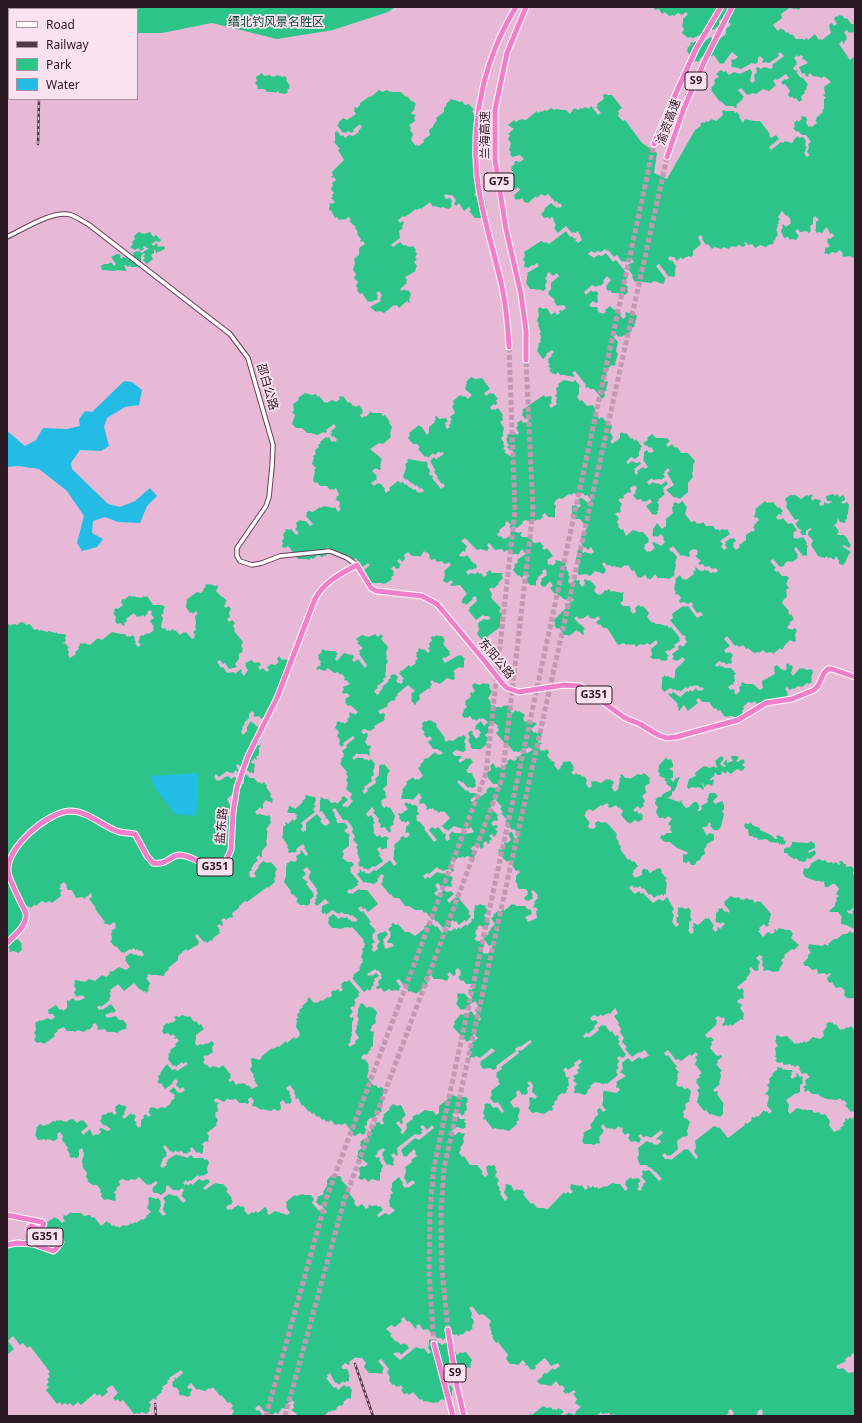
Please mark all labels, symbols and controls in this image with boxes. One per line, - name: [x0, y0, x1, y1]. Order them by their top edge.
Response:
- legend: [8, 8, 138, 100]
- text: Road: [46, 16, 75, 33]
- park label: 缙北钓风景名胜区: [228, 16, 324, 30]
- text: Railway: [46, 36, 89, 53]
- text: Park: [46, 56, 71, 73]
- road number: S9: [685, 72, 707, 90]
- text: Water: [46, 76, 80, 93]
- street label: 渝资高速: [654, 97, 684, 147]
- street label: 兰海高速: [479, 111, 493, 159]
- road number: G75: [484, 173, 514, 191]
- street label: 邵白公路: [253, 362, 281, 412]
- street label: 东阳公路: [475, 636, 517, 682]
- road number: G351: [576, 686, 612, 704]
- street label: 盐东路: [213, 807, 231, 845]
- road number: G351: [197, 858, 233, 876]
- road number: G351: [27, 1228, 63, 1246]
- road number: S9: [444, 1364, 466, 1382]

